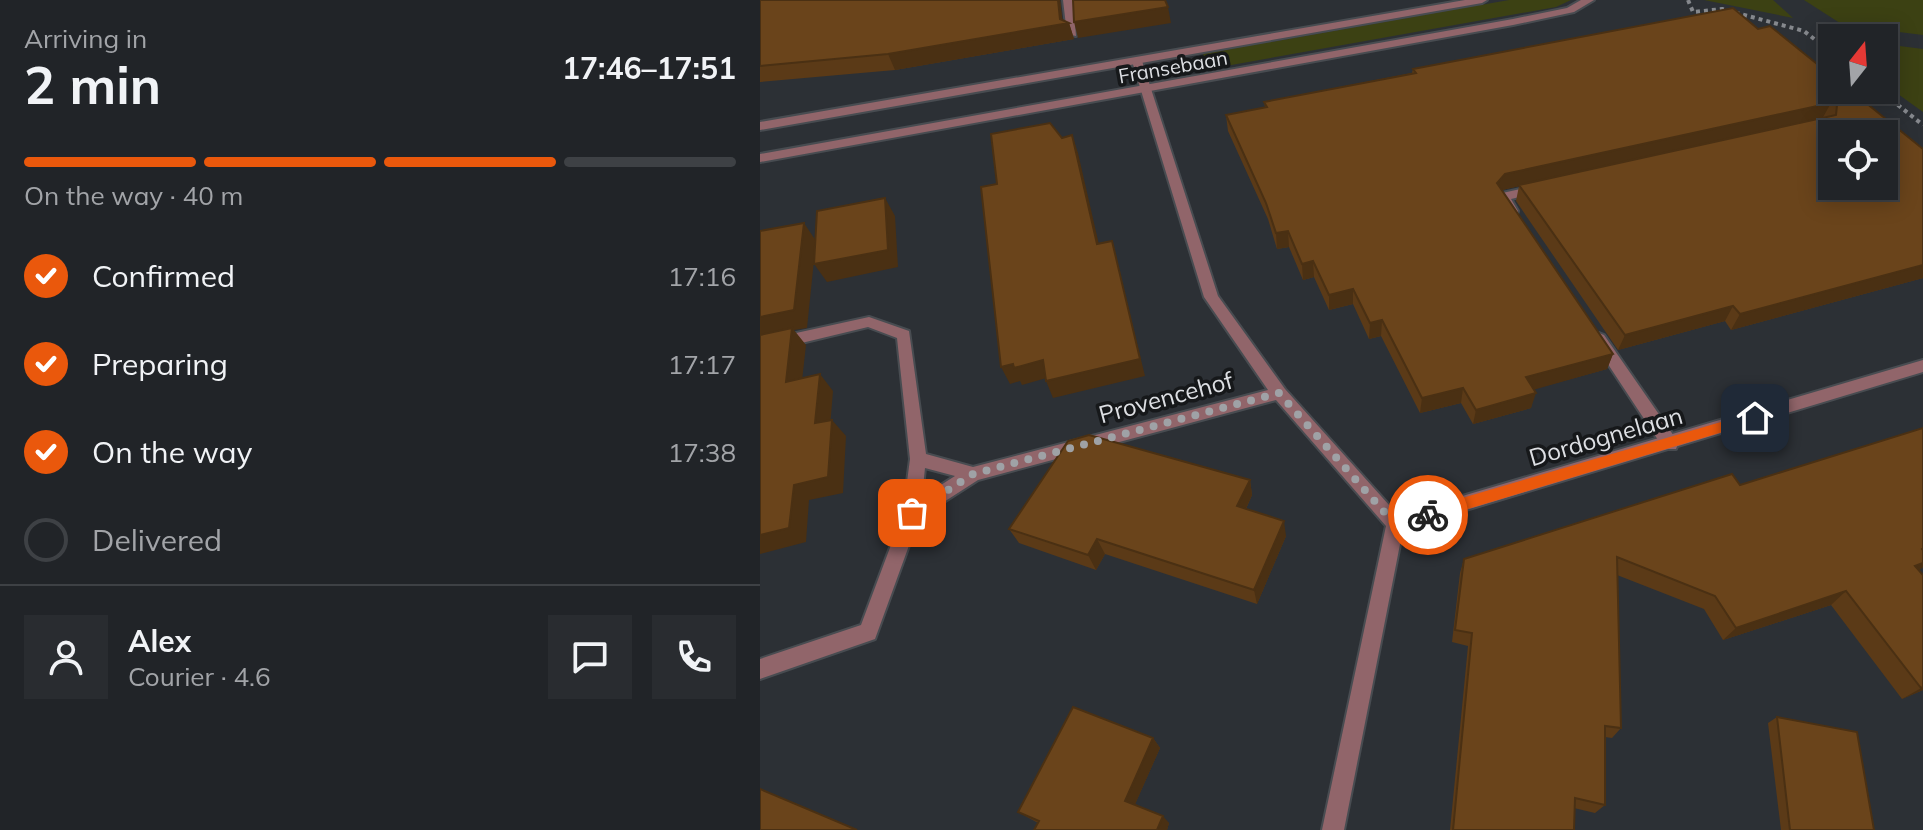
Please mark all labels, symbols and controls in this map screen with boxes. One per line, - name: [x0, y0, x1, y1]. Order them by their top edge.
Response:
- text: Arriving in: [24, 22, 147, 55]
- north arrow: [1818, 24, 1898, 104]
- map controls: [1818, 24, 1898, 200]
- street label: Fransebaan: [1116, 45, 1229, 88]
- text: 17:46–17:51: [562, 49, 736, 87]
- text: 2 min: [24, 52, 161, 117]
- button: locate: [1818, 120, 1898, 200]
- text: On the way · 40 m: [24, 179, 243, 212]
- icon: check: [24, 254, 68, 298]
- text: Confirmed: [92, 257, 235, 295]
- text: 17:16: [668, 260, 736, 293]
- icon: check: [24, 342, 68, 386]
- text: Preparing: [92, 345, 228, 383]
- text: 17:17: [668, 348, 736, 381]
- street label: Provencehof: [1095, 365, 1237, 429]
- pin: [1721, 384, 1789, 452]
- icon: home: [1733, 396, 1777, 440]
- street label: Dordognelaan: [1525, 400, 1686, 472]
- icon: check: [24, 430, 68, 474]
- text: On the way: [92, 433, 252, 471]
- text: 17:38: [668, 436, 736, 469]
- courier: [1388, 475, 1468, 555]
- pin: [878, 479, 946, 547]
- icon: bag: [890, 491, 934, 535]
- icon: bike: [1406, 493, 1450, 537]
- text: Delivered: [92, 521, 222, 559]
- button: person: [24, 615, 108, 699]
- button: chat: [548, 615, 632, 699]
- button: phone: [652, 615, 736, 699]
- text: Alex: [128, 622, 191, 660]
- text: Courier · 4.6: [128, 660, 271, 693]

